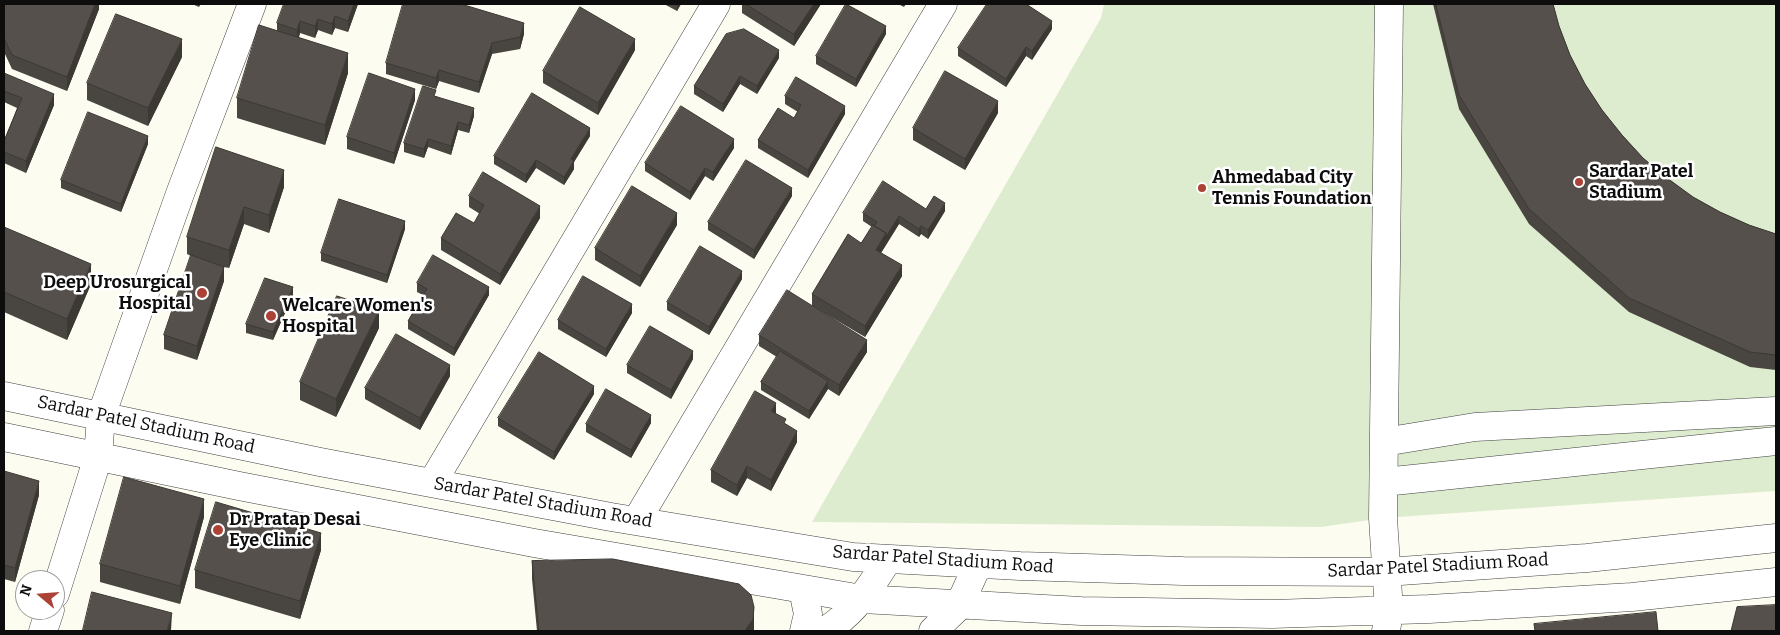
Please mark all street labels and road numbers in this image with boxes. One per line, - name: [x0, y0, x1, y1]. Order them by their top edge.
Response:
- street label: Sardar Patel Stadium Road: [35, 391, 257, 459]
- street label: Sardar Patel Stadium Road: [432, 473, 654, 533]
- street label: Sardar Patel Stadium Road: [832, 541, 1054, 579]
- street label: Sardar Patel Stadium Road: [1327, 549, 1549, 583]

